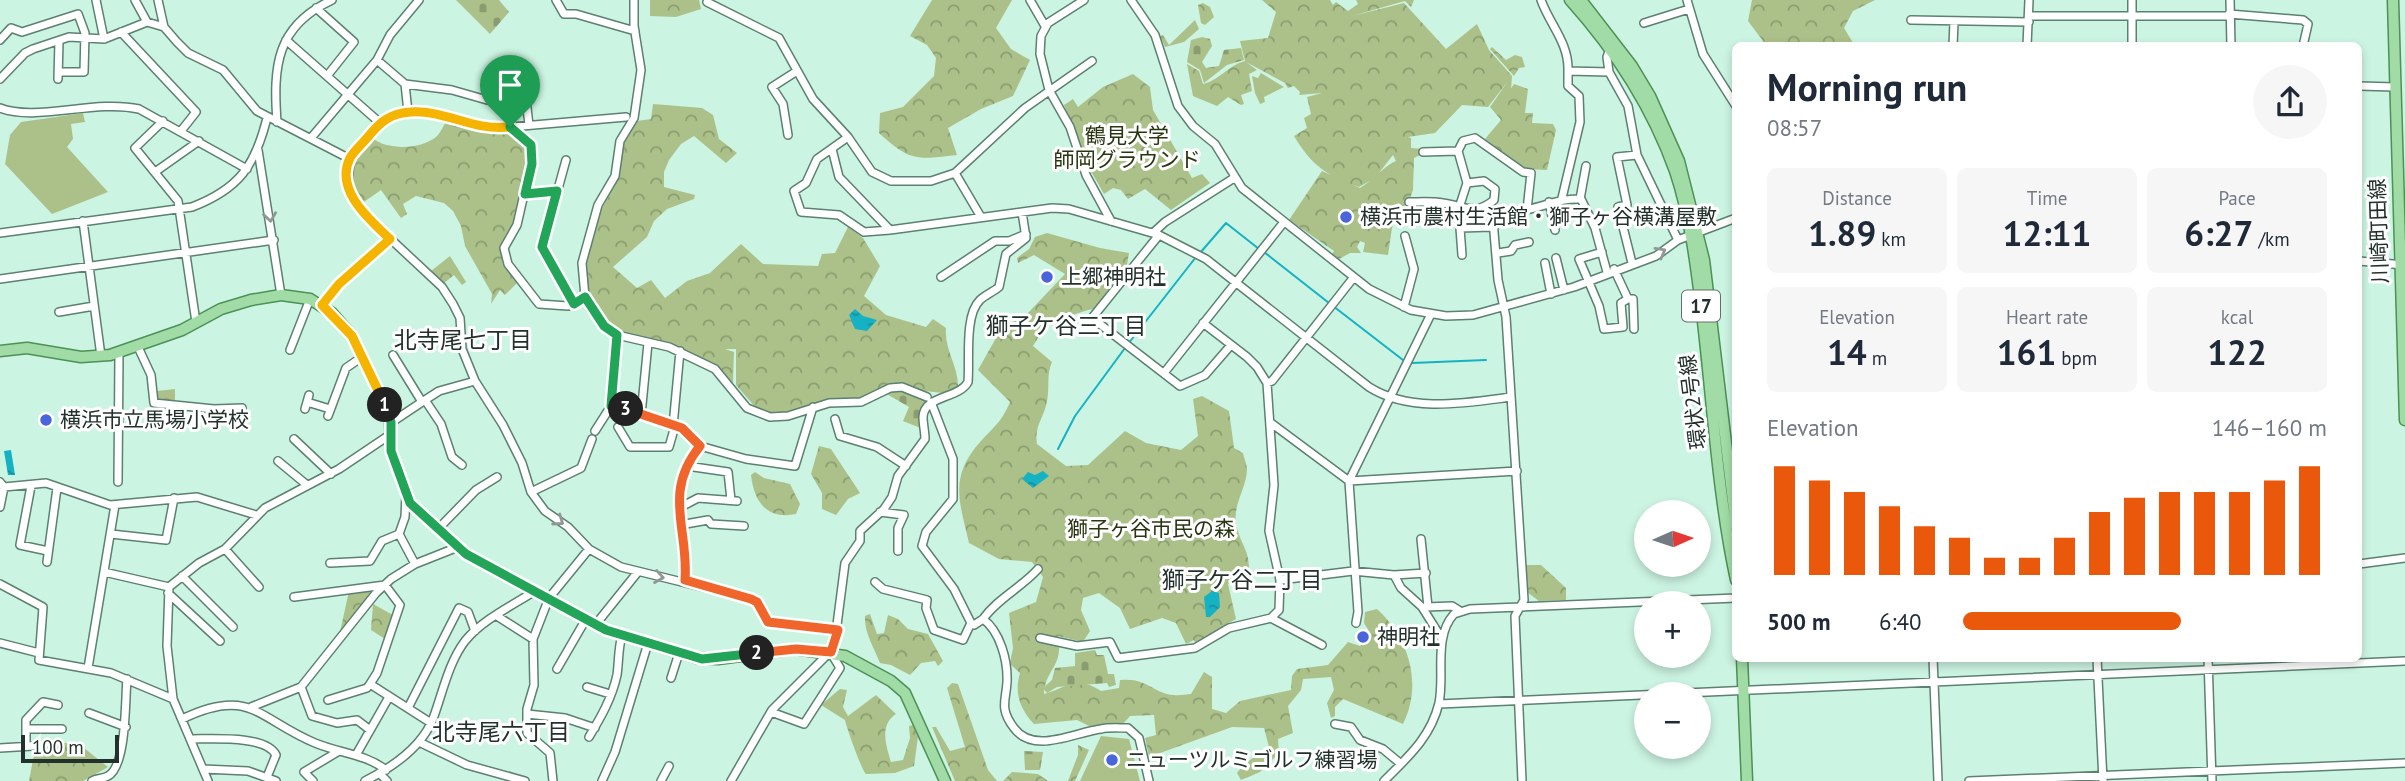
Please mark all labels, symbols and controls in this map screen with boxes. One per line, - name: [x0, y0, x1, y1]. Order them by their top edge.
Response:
- pin: [480, 55, 540, 127]
- text: Morning run: [1767, 62, 1967, 111]
- button: share: [2253, 65, 2327, 139]
- icon: arrive: [491, 66, 529, 104]
- text: 08:57: [1767, 113, 1822, 142]
- park label: 鶴見大学 師岡グラウンド: [1054, 122, 1201, 173]
- street label: 川崎町田線: [2363, 178, 2394, 284]
- text: Distance: [1822, 186, 1892, 210]
- text: Time: [2027, 186, 2067, 210]
- text: Pace: [2218, 186, 2256, 210]
- place label: 横浜市農村生活館・獅子ヶ谷横溝屋敷: [1360, 203, 1717, 230]
- marker: 横浜市農村生活館・獅子ヶ谷横溝屋敷: [1338, 209, 1354, 225]
- text: 1.89: [1808, 210, 1876, 256]
- text: 12:11: [2003, 210, 2091, 256]
- text: 6:27: [2184, 210, 2253, 256]
- one-way arrow: [262, 212, 277, 223]
- text: km: [1876, 227, 1906, 251]
- text: /km: [2253, 227, 2290, 251]
- one-way arrow: [1653, 247, 1666, 260]
- place label: 上郷神明社: [1061, 263, 1166, 290]
- marker: 上郷神明社: [1039, 269, 1055, 285]
- road number: 17: [1682, 290, 1720, 322]
- text: Elevation: [1819, 305, 1895, 329]
- text: Heart rate: [2006, 305, 2088, 329]
- text: kcal: [2221, 305, 2253, 329]
- district label: 獅子ケ谷三丁目: [986, 311, 1147, 340]
- district label: 北寺尾七丁目: [394, 325, 532, 354]
- text: 14: [1827, 329, 1867, 375]
- text: 161: [1997, 329, 2056, 375]
- text: 122: [2207, 329, 2267, 375]
- text: m: [1867, 346, 1887, 370]
- text: bpm: [2056, 346, 2097, 370]
- street label: 環状2号線: [1673, 353, 1712, 451]
- pin: 1: [368, 388, 402, 422]
- text: 1: [379, 392, 390, 416]
- pin: 3: [608, 392, 644, 426]
- text: 3: [620, 396, 631, 420]
- place label: 横浜市立馬場小学校: [60, 406, 249, 433]
- marker: 横浜市立馬場小学校: [38, 412, 54, 428]
- text: Elevation: [1767, 413, 1859, 442]
- text: 146–160 m: [2212, 413, 2327, 442]
- north arrow: [1634, 500, 1712, 578]
- map controls: [1634, 500, 1711, 759]
- one-way arrow: [551, 513, 564, 525]
- park label: 獅子ヶ谷市民の森: [1067, 515, 1235, 542]
- district label: 獅子ケ谷二丁目: [1162, 565, 1323, 594]
- one-way arrow: [653, 569, 665, 584]
- button: +: [1634, 591, 1711, 668]
- text: 500 m: [1767, 607, 1830, 636]
- text: 6:40: [1879, 607, 1922, 636]
- place label: 神明社: [1377, 623, 1440, 650]
- marker: 神明社: [1355, 629, 1371, 645]
- pin: 2: [740, 636, 774, 670]
- text: 2: [751, 640, 762, 664]
- button: −: [1634, 682, 1711, 759]
- district label: 北寺尾六丁目: [432, 717, 570, 746]
- scale bar: [21, 732, 119, 764]
- text: 100 m: [32, 735, 84, 759]
- place label: ニューツルミゴルフ練習場: [1126, 746, 1378, 773]
- marker: ニューツルミゴルフ練習場: [1104, 752, 1120, 768]

